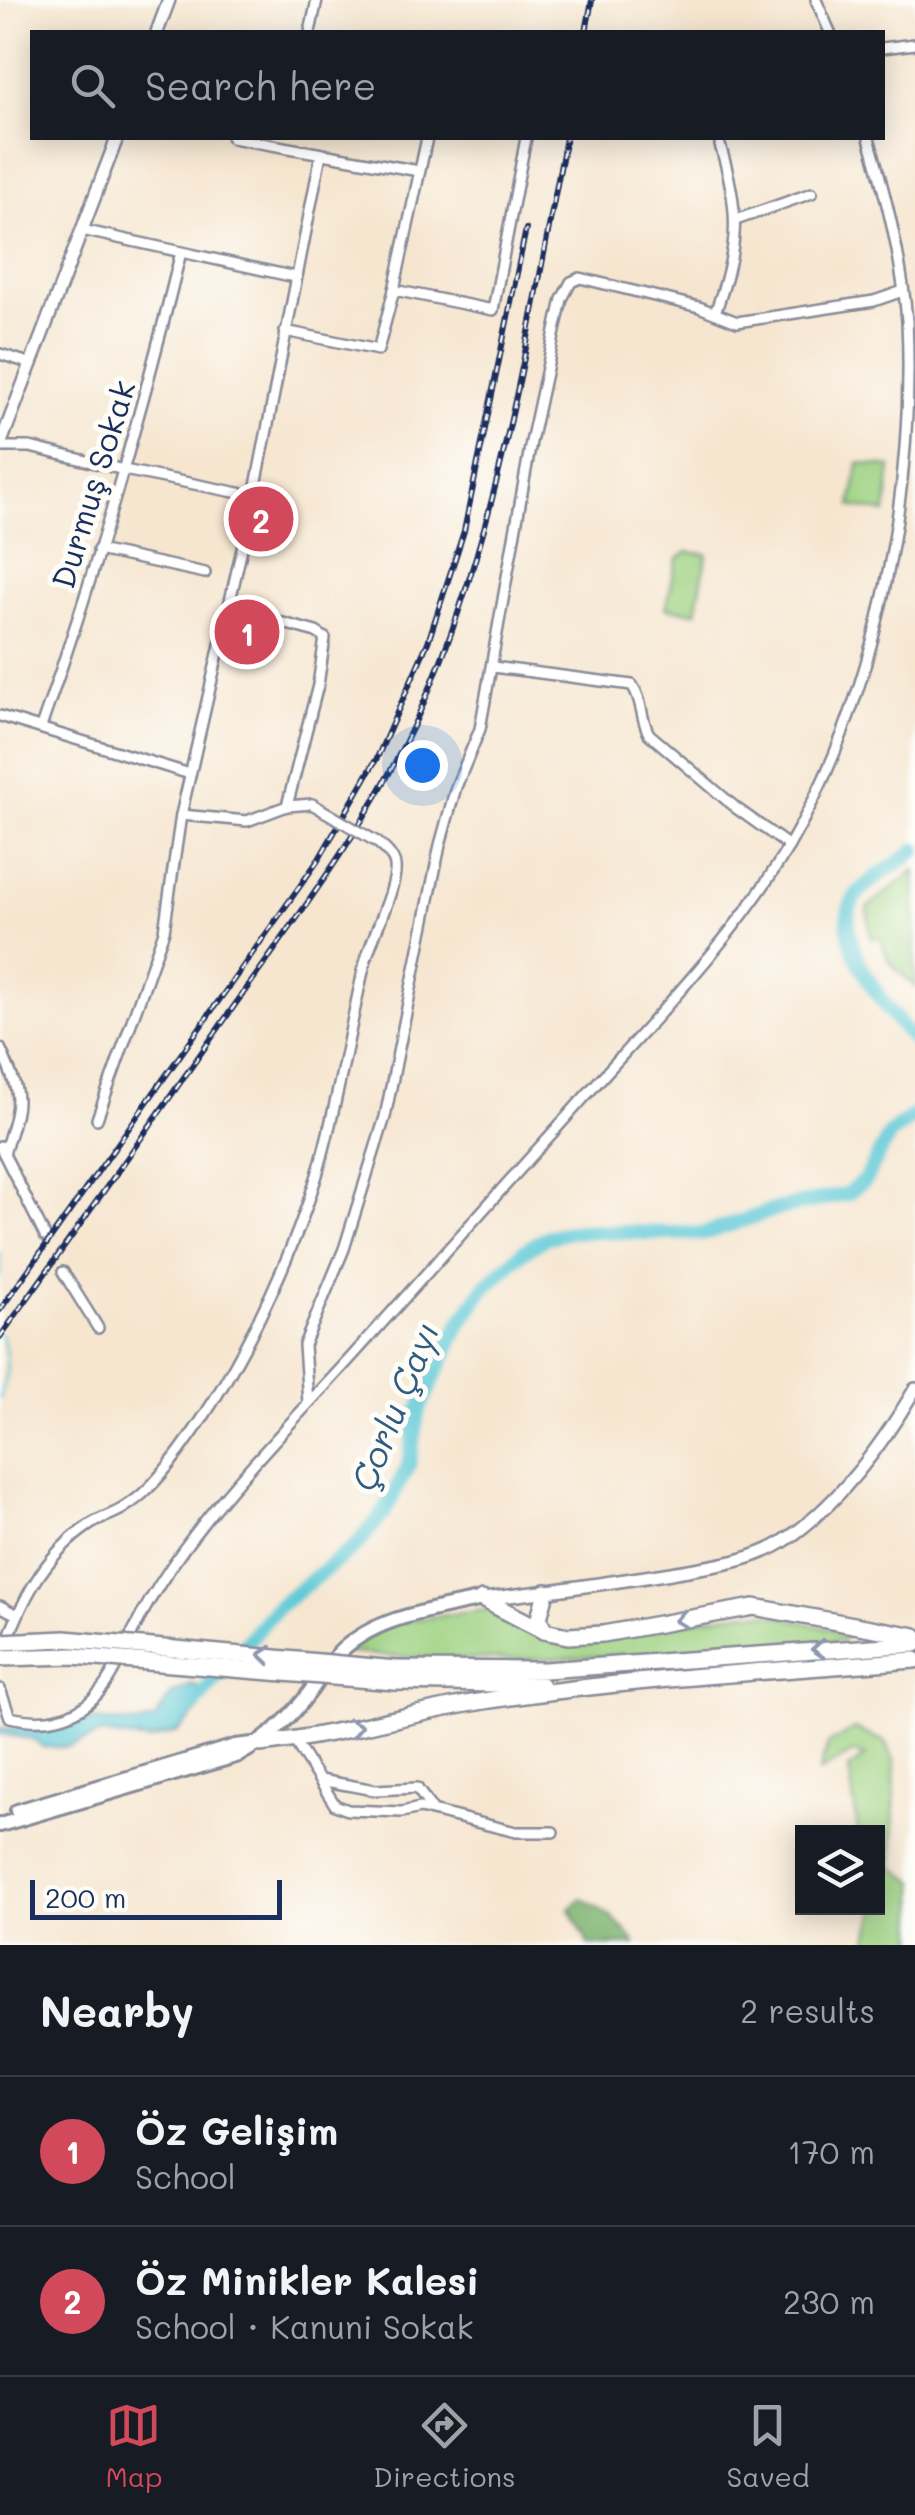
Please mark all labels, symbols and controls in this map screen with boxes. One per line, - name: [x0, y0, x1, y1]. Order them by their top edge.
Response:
- search box: [30, 30, 885, 140]
- icon: search: [65, 58, 120, 113]
- text: Search here: [145, 60, 376, 110]
- street label: Durmuş Sokak: [40, 375, 144, 593]
- pin: 2: [228, 482, 294, 556]
- pin: 1: [214, 594, 280, 670]
- your location: [397, 740, 448, 791]
- water label: Çorlu Çayı: [339, 1315, 449, 1497]
- one-way arrow: [673, 1609, 689, 1630]
- one-way arrow: [809, 1637, 825, 1659]
- one-way arrow: [256, 1645, 272, 1666]
- one-way arrow: [347, 1718, 364, 1739]
- map controls: [795, 1825, 885, 1915]
- button: layers: [795, 1825, 885, 1915]
- scale bar: [30, 1875, 282, 1920]
- text: 200 m: [45, 1879, 126, 1915]
- text: Nearby: [40, 1983, 194, 2038]
- text: 2 results: [740, 1989, 875, 2031]
- text: Öz Gelişim: [135, 2105, 338, 2155]
- text: 1: [65, 2130, 80, 2172]
- text: 170 m: [787, 2130, 875, 2172]
- text: School: [135, 2155, 236, 2197]
- text: Öz Minikler Kalesi: [135, 2255, 479, 2305]
- text: 2: [64, 2280, 81, 2322]
- text: 230 m: [783, 2280, 875, 2322]
- text: School · Kanuni Sokak: [135, 2305, 474, 2347]
- tab: Map: [105, 2398, 162, 2494]
- tab: Directions: [373, 2398, 516, 2494]
- tab: Saved: [726, 2398, 810, 2494]

